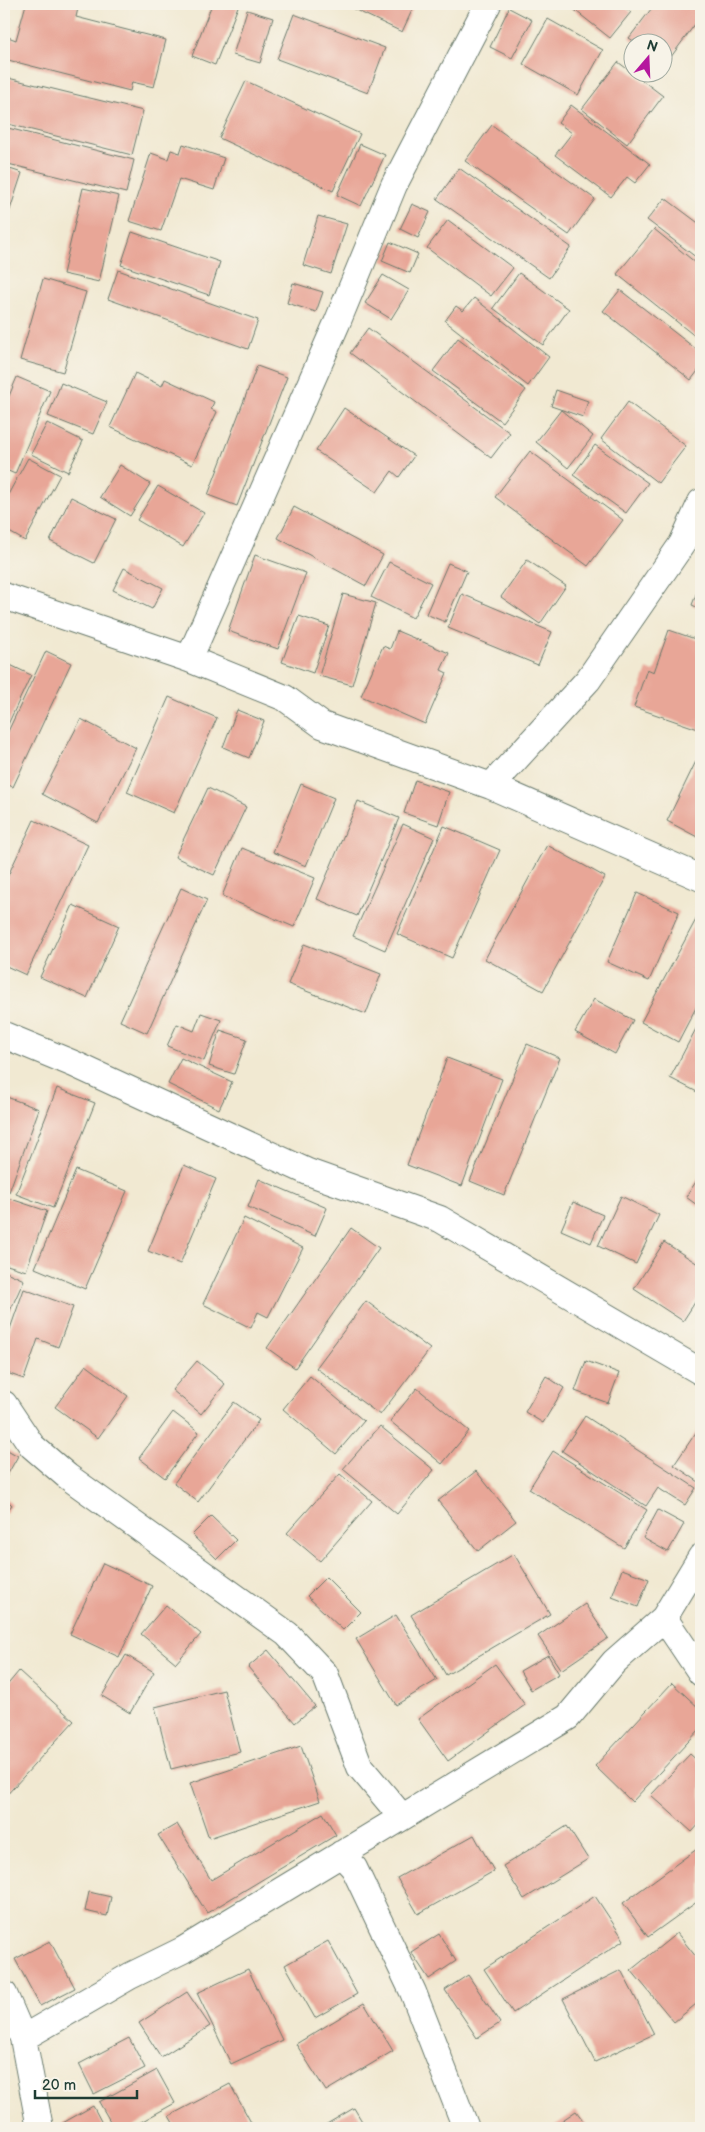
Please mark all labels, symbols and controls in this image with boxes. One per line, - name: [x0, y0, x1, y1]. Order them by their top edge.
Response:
- north arrow: [622, 32, 672, 82]
- text: N: [644, 36, 660, 56]
- scale bar: [35, 2067, 138, 2099]
- text: 20 m: [42, 2076, 76, 2095]

